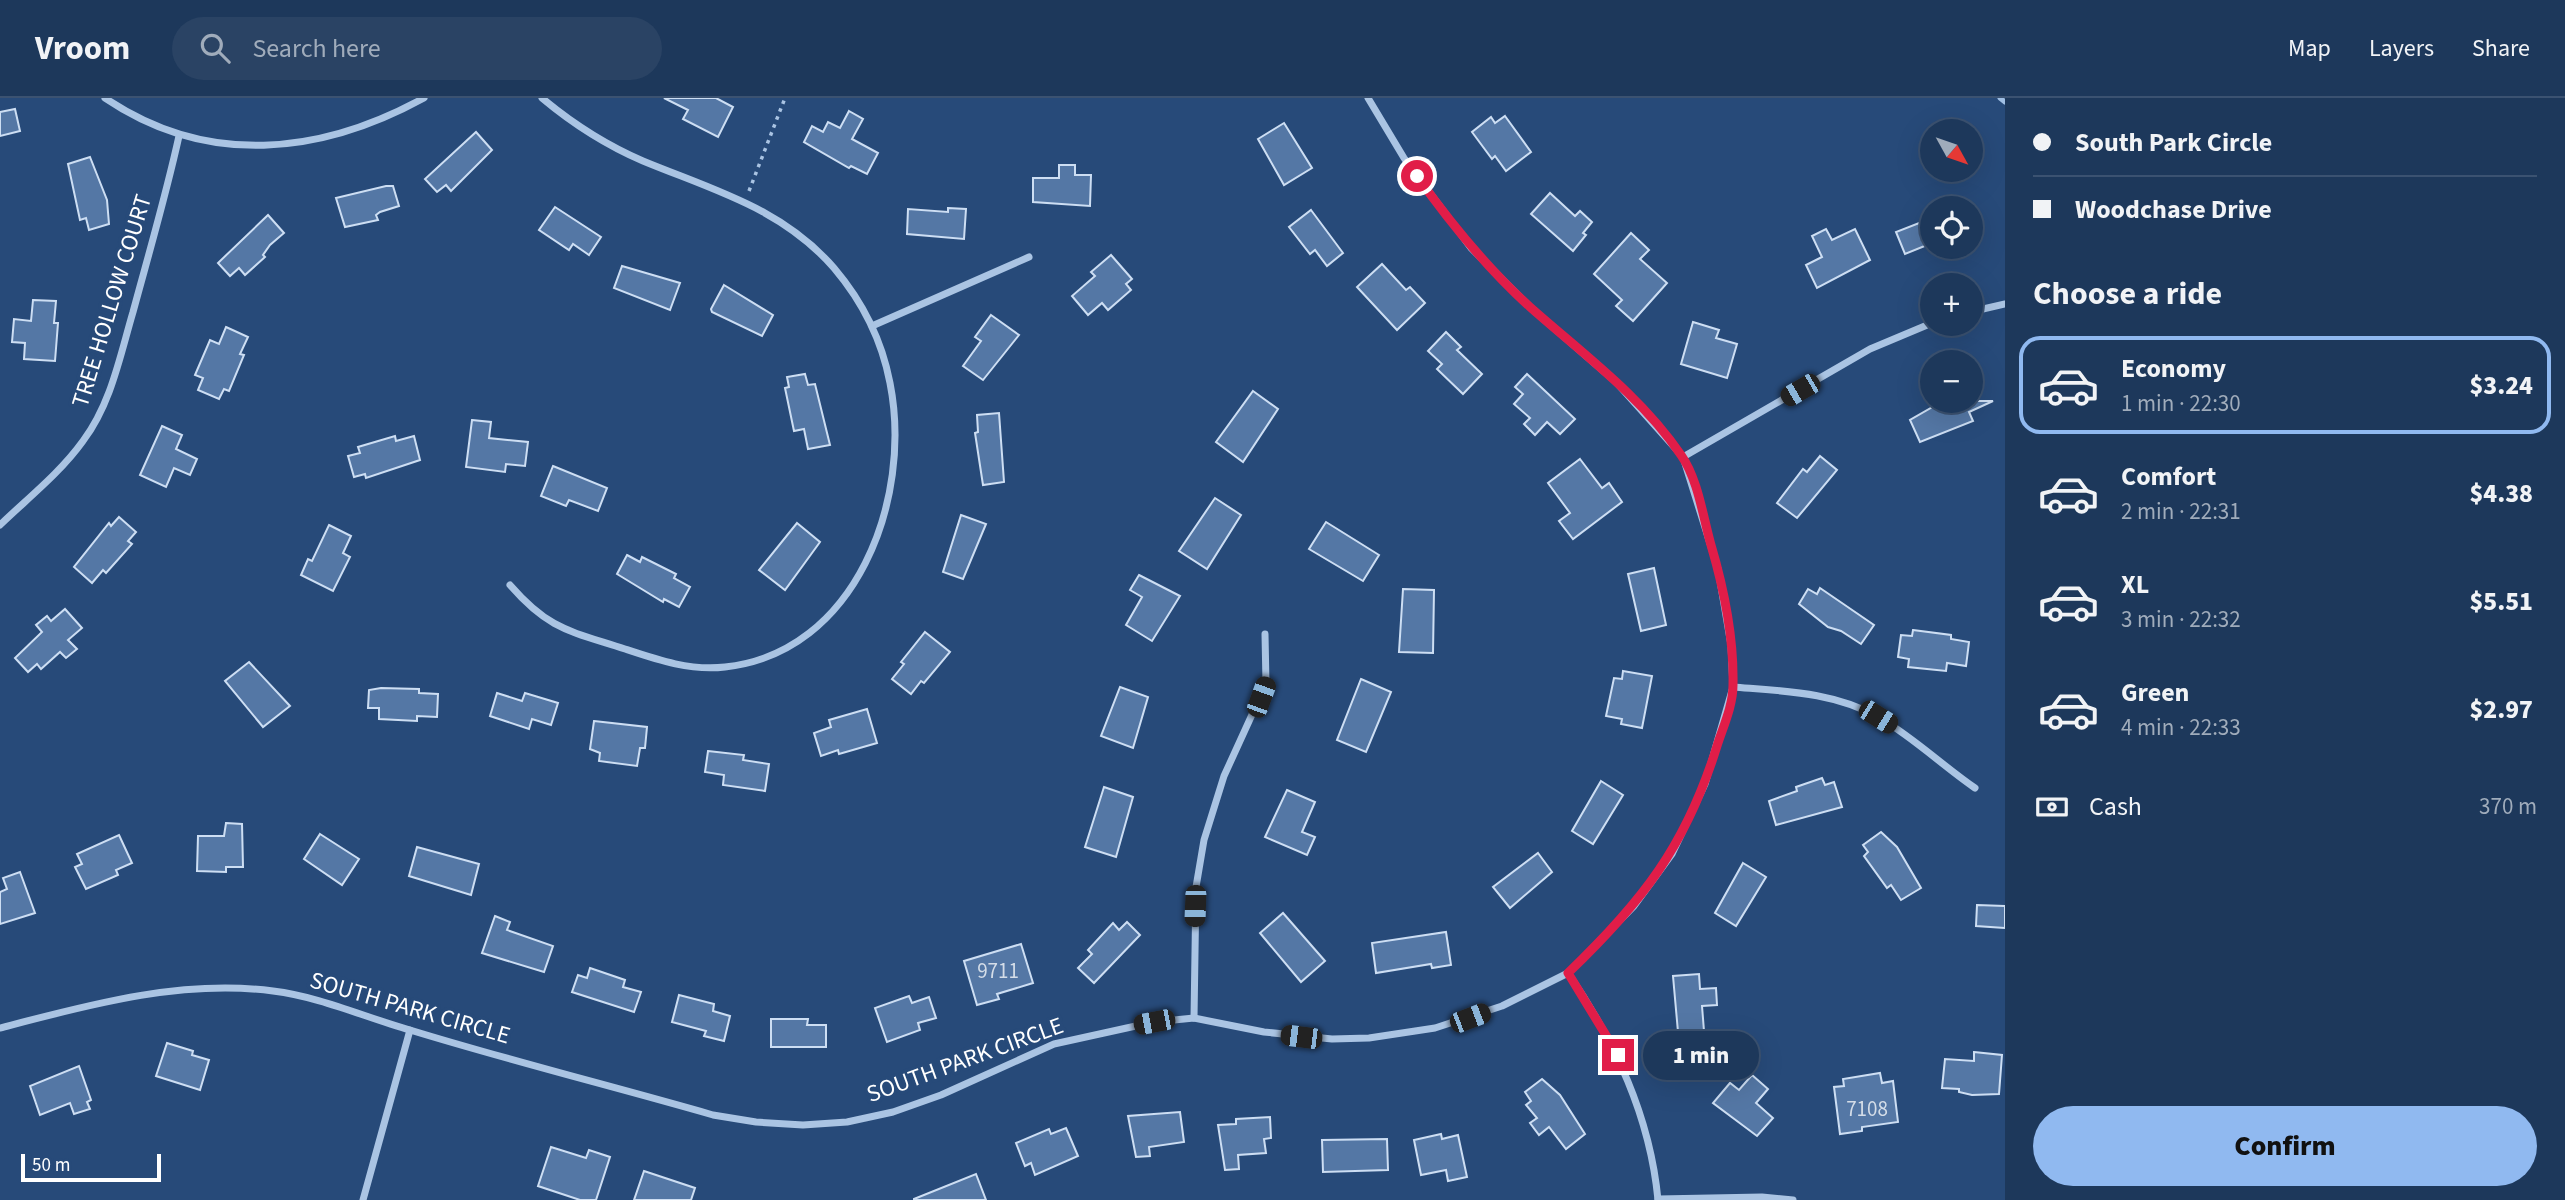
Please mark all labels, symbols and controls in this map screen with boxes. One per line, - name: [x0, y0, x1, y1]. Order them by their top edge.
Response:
- search box: [172, 17, 662, 80]
- text: Vroom: [35, 25, 130, 72]
- icon: search: [196, 29, 234, 67]
- text: Search here: [252, 30, 381, 67]
- text: Map: [2288, 31, 2331, 66]
- text: Layers: [2369, 31, 2434, 66]
- text: Share: [2472, 31, 2530, 66]
- north arrow: [1920, 119, 1983, 182]
- map controls: [1920, 119, 1983, 413]
- text: South Park Circle: [2075, 124, 2272, 161]
- route start: [1401, 160, 1433, 192]
- street label: TREE HOLLOW COURT: [63, 190, 161, 412]
- text: Woodchase Drive: [2075, 191, 2272, 228]
- button: locate: [1920, 196, 1983, 259]
- text: Choose a ride: [2033, 271, 2222, 317]
- button: +: [1920, 273, 1983, 336]
- button: −: [1920, 350, 1983, 413]
- text: Economy: [2121, 350, 2226, 387]
- icon: car: [2037, 354, 2100, 417]
- text: $3.24: [2469, 367, 2533, 404]
- car: [1777, 370, 1824, 410]
- text: 1 min · 22:30: [2121, 387, 2241, 420]
- text: Comfort: [2121, 458, 2216, 495]
- icon: car: [2037, 462, 2100, 525]
- text: $4.38: [2469, 475, 2533, 512]
- text: 2 min · 22:31: [2121, 495, 2241, 528]
- text: XL: [2121, 566, 2149, 603]
- icon: car: [2037, 570, 2100, 633]
- text: $5.51: [2469, 583, 2533, 620]
- text: 3 min · 22:32: [2121, 603, 2241, 636]
- car: [1244, 674, 1279, 720]
- text: Green: [2121, 674, 2189, 711]
- icon: car: [2037, 678, 2100, 741]
- text: $2.97: [2469, 691, 2533, 728]
- car: [1855, 697, 1902, 737]
- text: 4 min · 22:33: [2121, 711, 2241, 744]
- icon: cash: [2033, 788, 2071, 826]
- text: Cash: [2089, 788, 2142, 825]
- text: 370 m: [2479, 790, 2537, 823]
- car: [1184, 885, 1207, 927]
- house number: 9711: [977, 956, 1019, 986]
- street label: SOUTH PARK CIRCLE: [306, 963, 514, 1053]
- car: [1447, 1001, 1494, 1035]
- street label: SOUTH PARK CIRCLE: [862, 1008, 1068, 1112]
- car: [1132, 1008, 1177, 1036]
- car: [1279, 1024, 1324, 1050]
- callout: 1 min: [1642, 1030, 1758, 1080]
- route end: [1602, 1039, 1634, 1071]
- text: 1 min: [1673, 1039, 1729, 1072]
- house number: 7108: [1846, 1094, 1888, 1124]
- button: Confirm: [2033, 1106, 2537, 1186]
- scale bar: [21, 1151, 161, 1183]
- text: 50 m: [32, 1152, 70, 1179]

